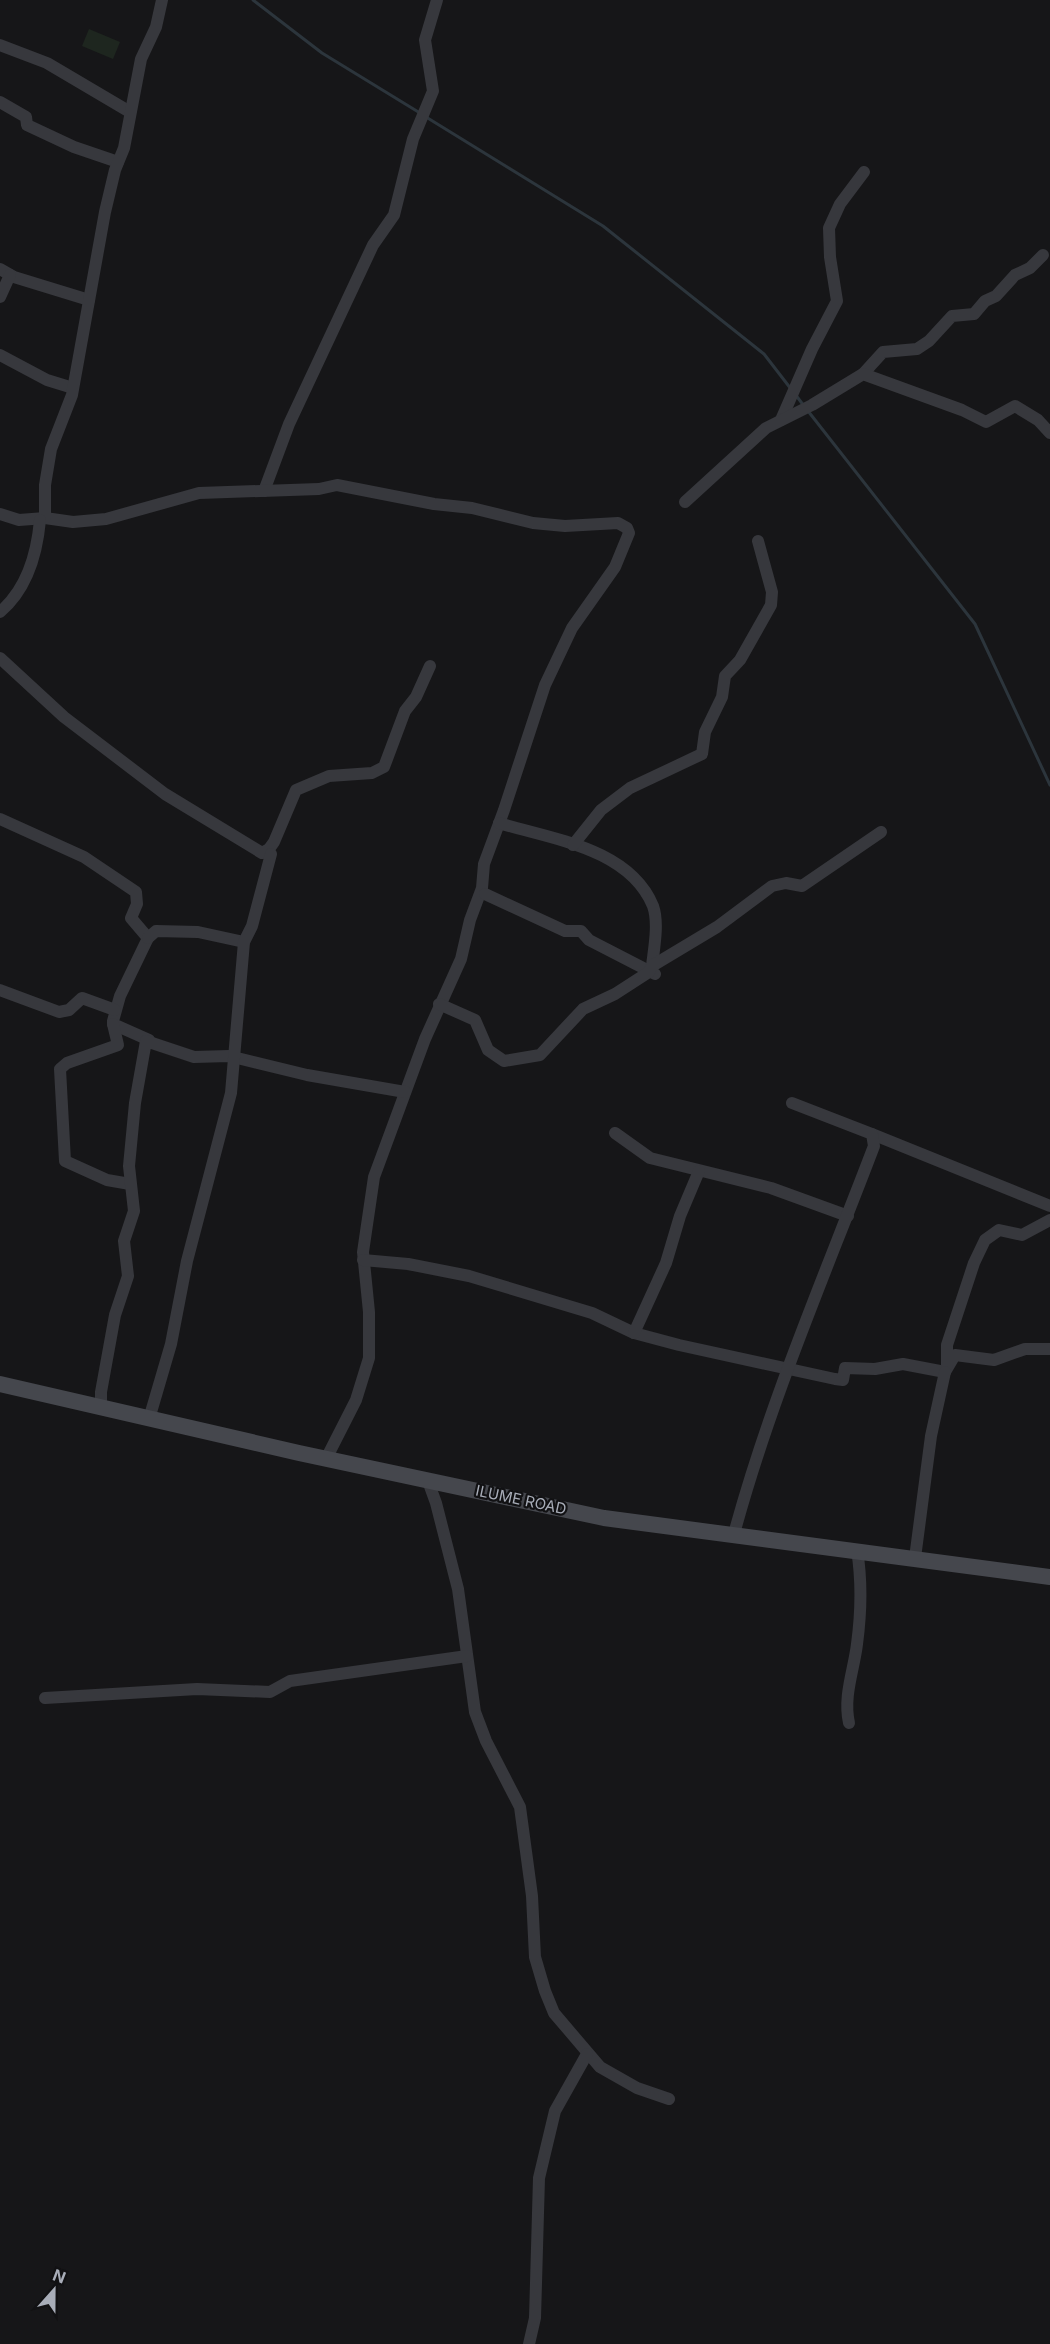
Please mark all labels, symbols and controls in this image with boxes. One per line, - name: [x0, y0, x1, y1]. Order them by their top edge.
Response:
- street label: ILUME ROAD: [474, 1481, 568, 1518]
- north arrow: [24, 2260, 84, 2320]
- text: N: [50, 2264, 69, 2288]

